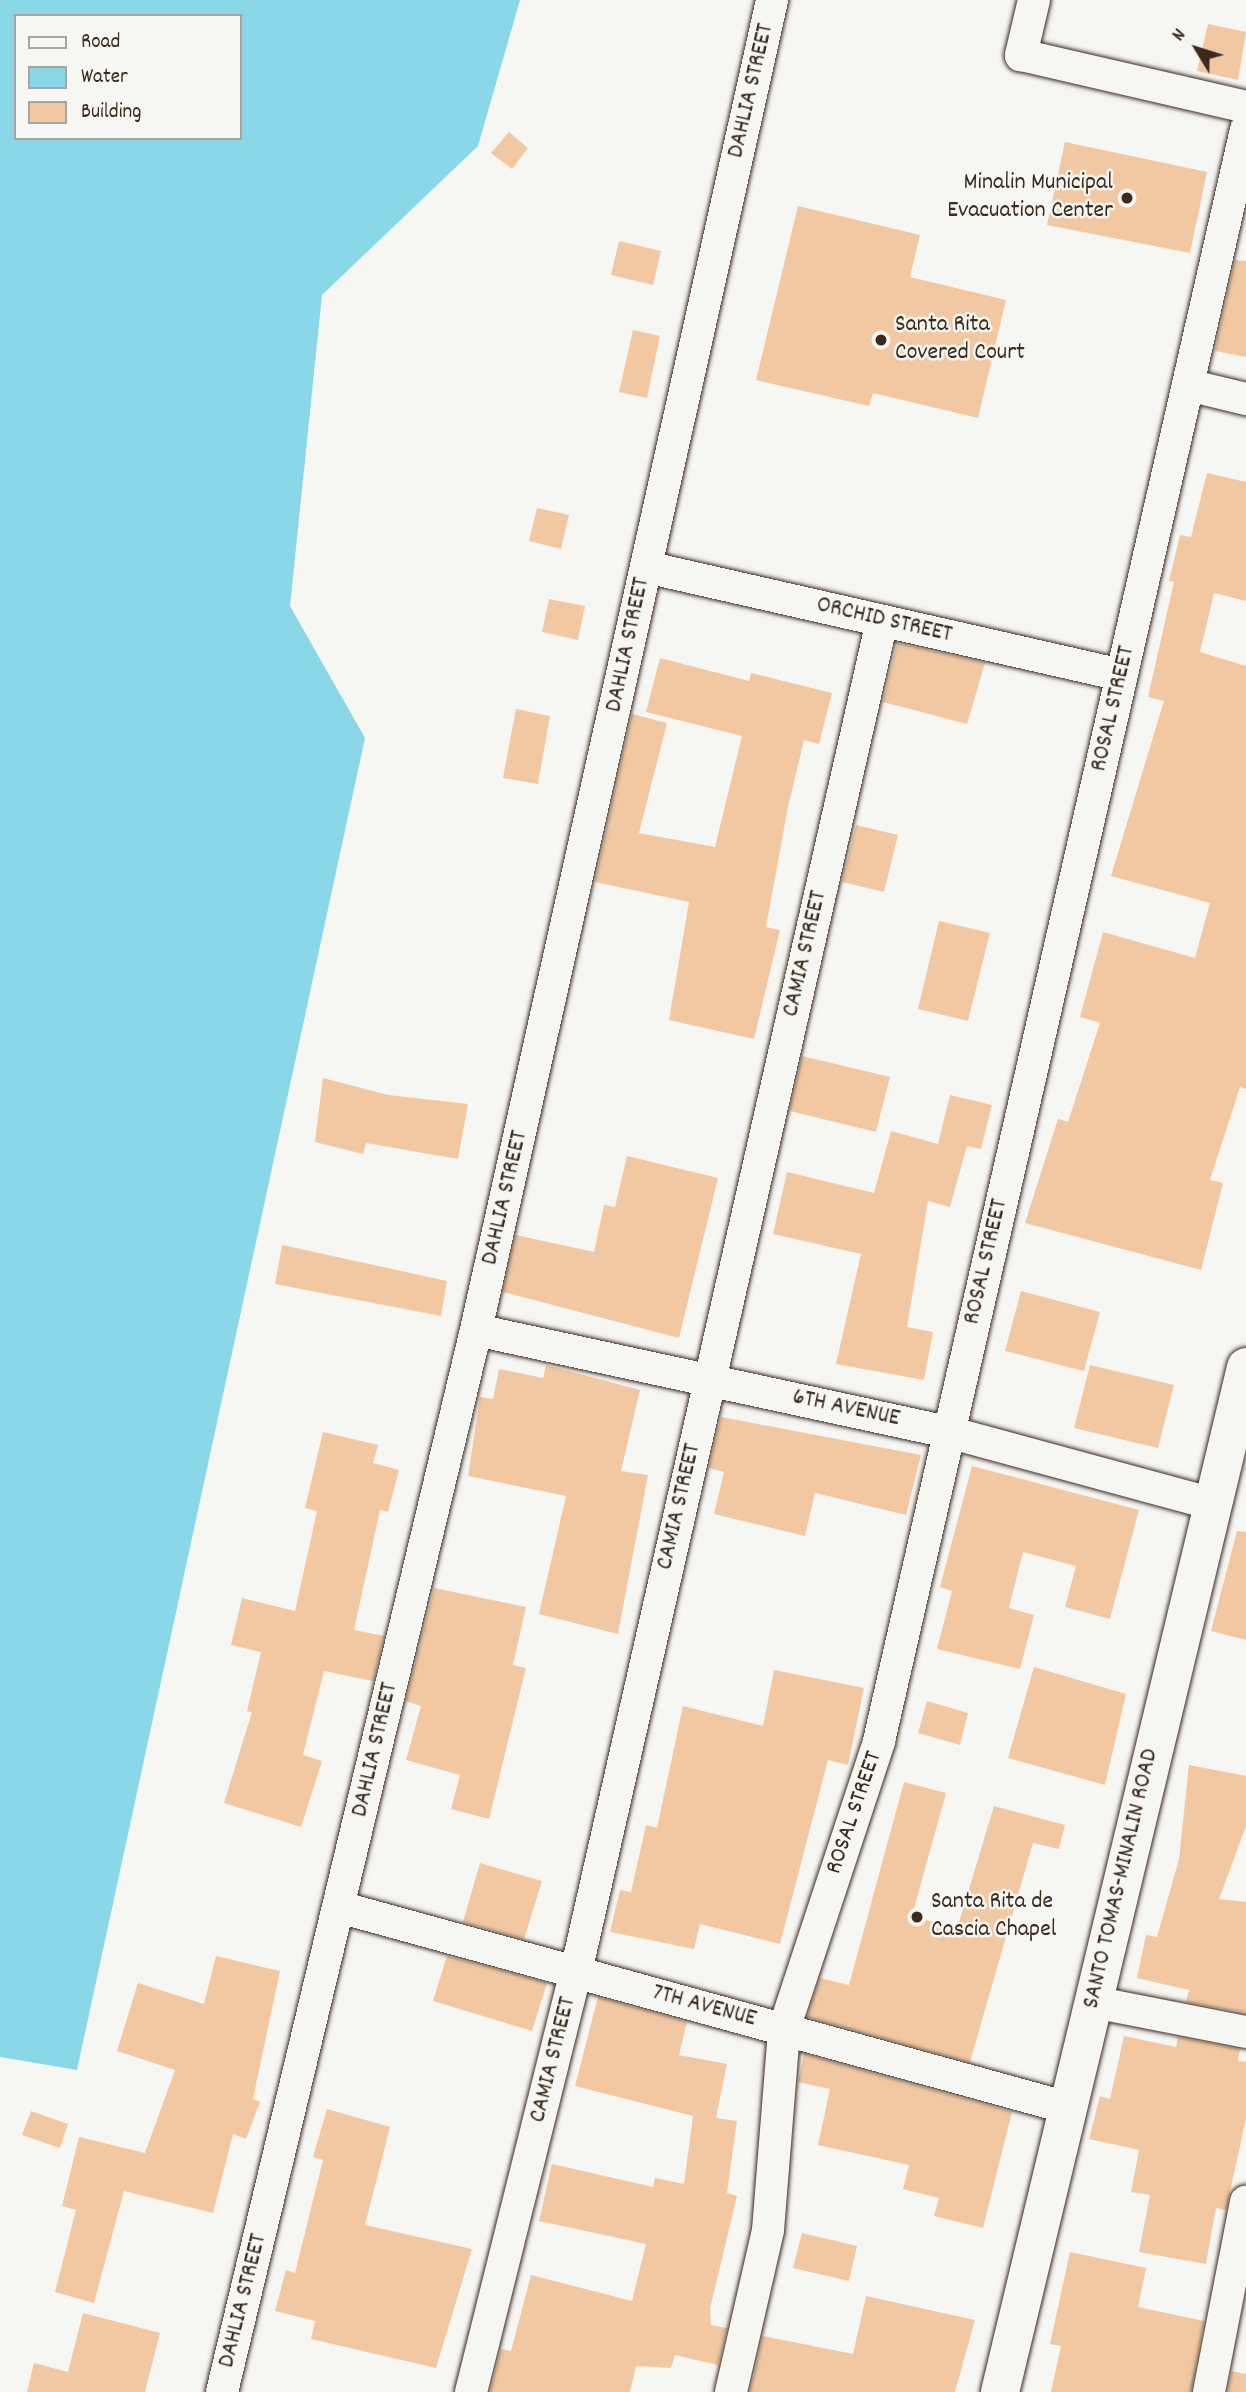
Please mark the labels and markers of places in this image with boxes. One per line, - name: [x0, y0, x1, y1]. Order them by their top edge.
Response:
- place label: Minalin Municipal Evacuation Center: [947, 170, 1113, 226]
- marker: Minalin Municipal Evacuation Center: [1119, 190, 1135, 206]
- place label: Santa Rita Covered Court: [895, 312, 1025, 368]
- marker: Santa Rita Covered Court: [873, 332, 889, 348]
- place label: Santa Rita de Cascia Chapel: [931, 1889, 1056, 1945]
- marker: Santa Rita de Cascia Chapel: [909, 1909, 925, 1925]

